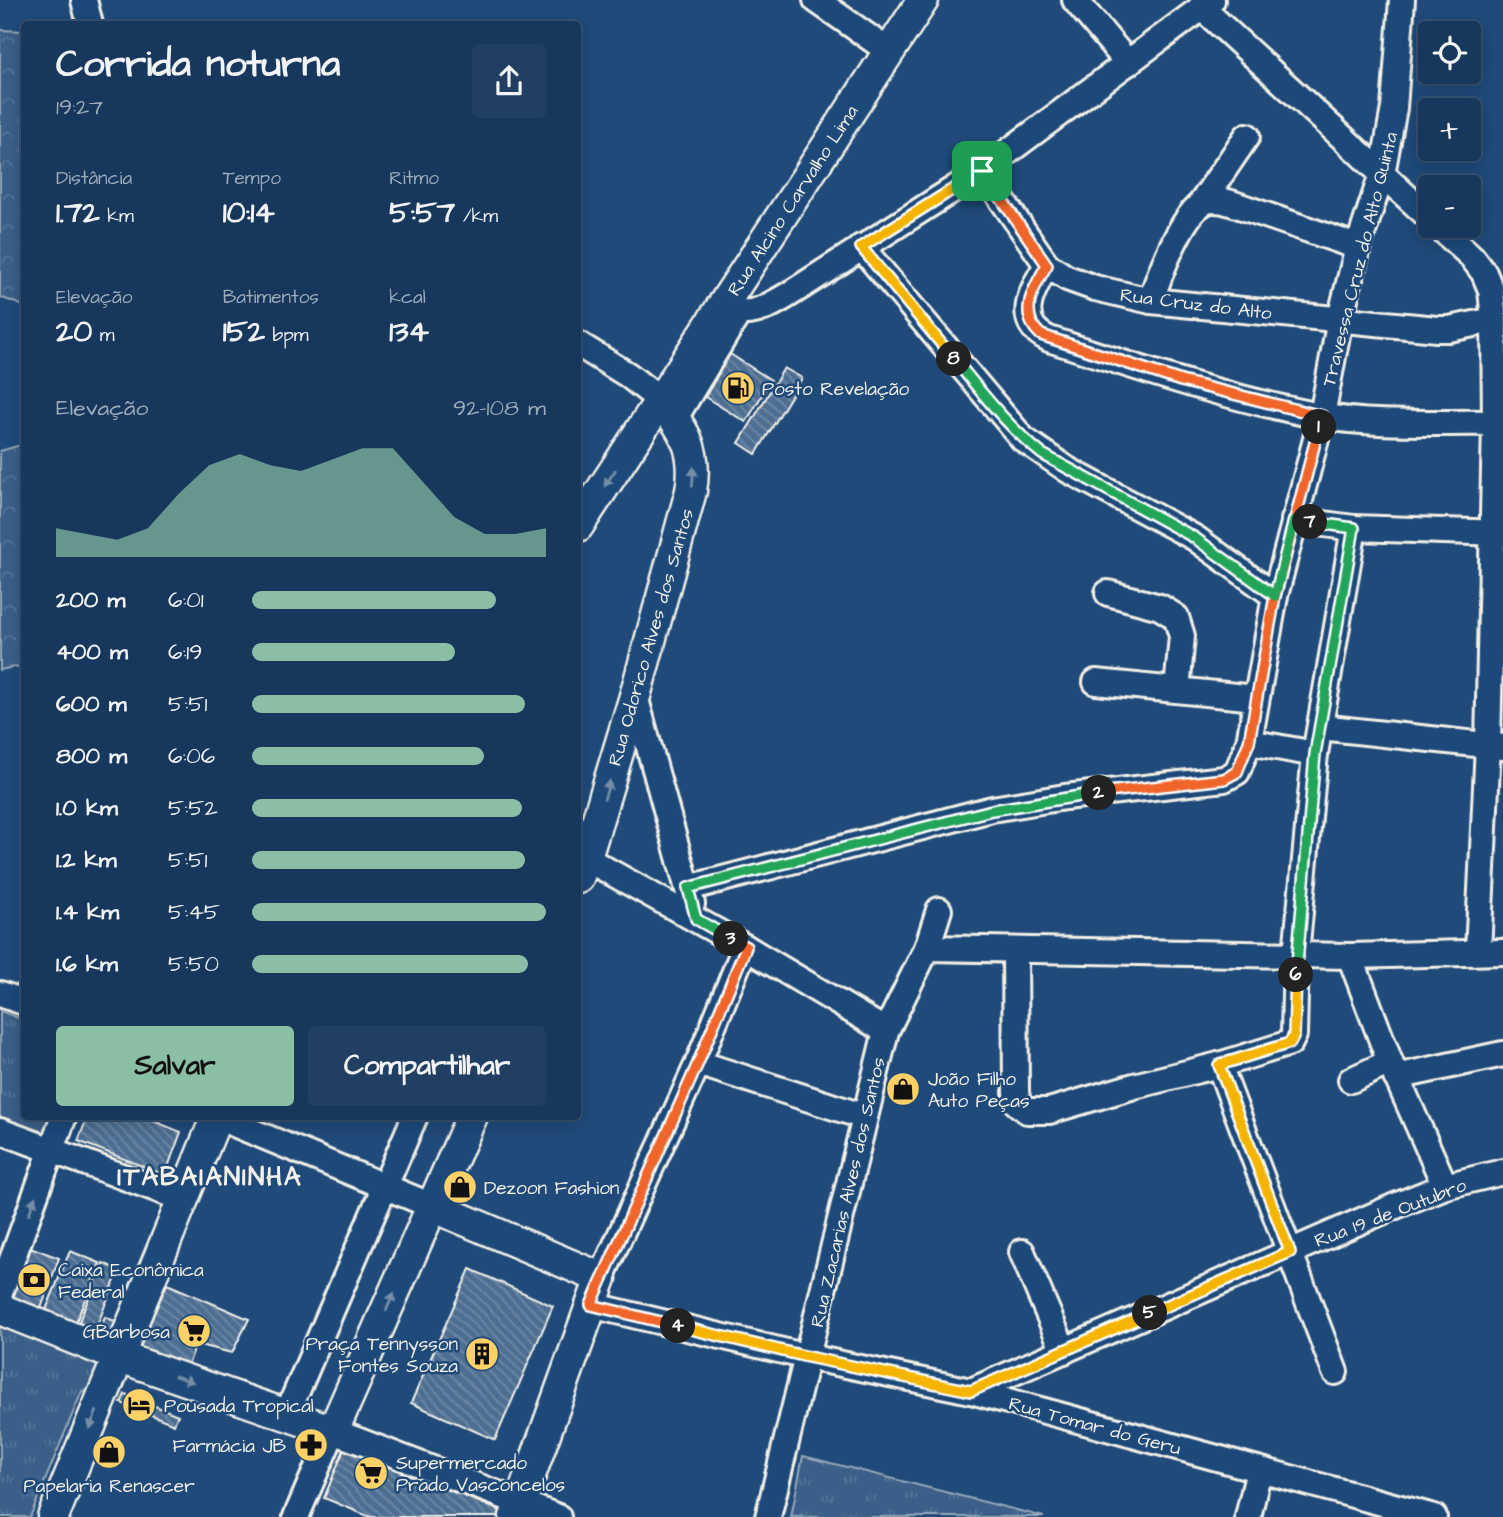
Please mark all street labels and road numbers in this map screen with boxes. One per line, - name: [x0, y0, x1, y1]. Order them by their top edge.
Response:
- street label: Rua Alcino Carvalho Lima: [721, 100, 865, 302]
- street label: Travessa Cruz do Alto Quinta: [1316, 129, 1405, 389]
- street label: Rua Cruz do Alto: [1118, 282, 1274, 327]
- street label: Rua Odorico Alves dos Santos: [602, 506, 701, 769]
- street label: Rua Zacarias Alves dos Santos: [804, 1055, 893, 1330]
- street label: Rua 19 de Outubro: [1311, 1172, 1471, 1255]
- street label: Rua Tomar do Geru: [1006, 1390, 1184, 1463]

